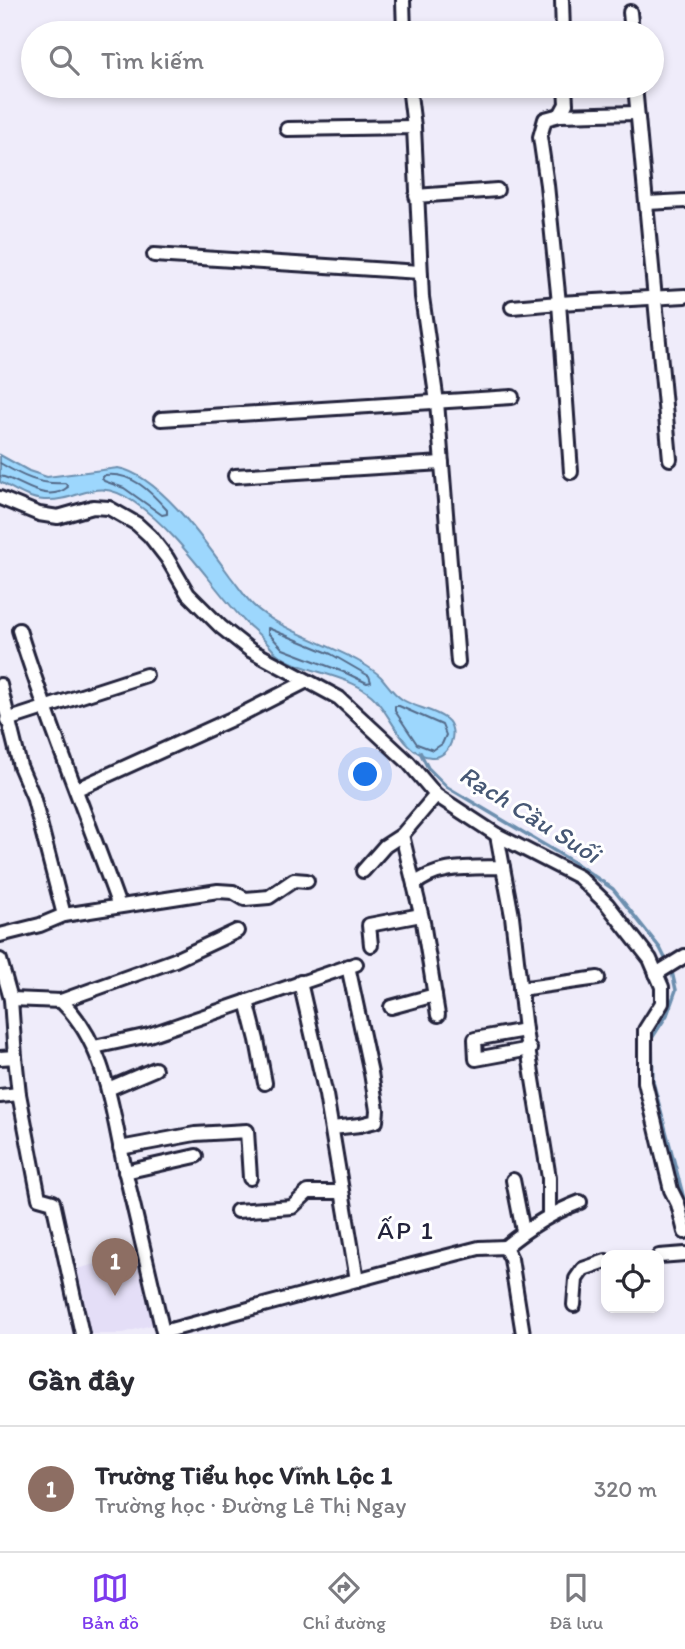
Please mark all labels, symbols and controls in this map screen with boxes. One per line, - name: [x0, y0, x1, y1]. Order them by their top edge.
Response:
- search box: [21, 21, 664, 98]
- icon: search: [45, 41, 83, 79]
- text: Tìm kiếm: [101, 44, 204, 76]
- your location: [348, 757, 382, 791]
- water label: Rạch Cầu Suối: [454, 758, 608, 871]
- district label: ẤP 1: [377, 1214, 435, 1246]
- pin: 1: [92, 1238, 138, 1296]
- map controls: [601, 1250, 664, 1313]
- button: locate: [601, 1250, 664, 1313]
- text: Gần đây: [28, 1361, 134, 1398]
- text: Trường Tiểu học Vĩnh Lộc 1: [95, 1459, 392, 1491]
- text: 1: [46, 1475, 56, 1503]
- text: 320 m: [594, 1475, 657, 1503]
- text: Trường học · Đường Lê Thị Ngay: [95, 1491, 406, 1519]
- tab: Bản đồ: [82, 1569, 139, 1634]
- tab: Chỉ đường: [302, 1569, 386, 1634]
- tab: Đã lưu: [549, 1569, 603, 1634]

